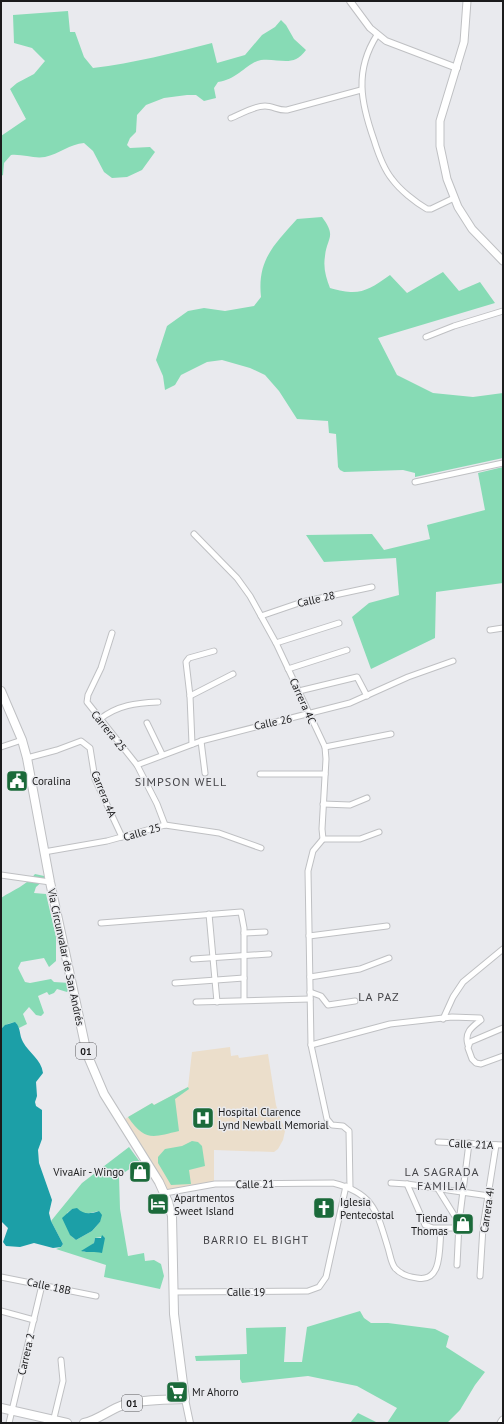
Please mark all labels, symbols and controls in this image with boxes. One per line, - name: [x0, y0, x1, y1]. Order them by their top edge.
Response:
- street label: Calle 28: [296, 588, 336, 610]
- street label: Carrera 4C: [287, 676, 319, 726]
- street label: Carrera 25: [88, 708, 130, 754]
- street label: Calle 26: [253, 711, 293, 733]
- public building icon: Coralina: [4, 768, 30, 794]
- street label: Carrera 4A: [88, 769, 120, 820]
- place label: Coralina: [32, 774, 71, 788]
- district label: SIMPSON WELL: [135, 774, 227, 789]
- street label: Calle 25: [122, 820, 162, 844]
- street label: Vía Circunvalar de San Andrés: [44, 886, 87, 1027]
- district label: LA PAZ: [358, 989, 400, 1004]
- road number: 01: [76, 1043, 96, 1059]
- hospital icon: Hospital Clarence Lynd Newball Memorial: [190, 1105, 216, 1131]
- place label: Hospital Clarence Lynd Newball Memorial: [218, 1105, 330, 1132]
- street label: Calle 21A: [448, 1136, 494, 1152]
- shop icon: VivaAir - Wingo: [127, 1159, 153, 1185]
- district label: LA SAGRADA FAMILIA: [405, 1164, 479, 1193]
- place label: VivaAir - Wingo: [52, 1165, 124, 1179]
- street label: Calle 21: [236, 1177, 274, 1191]
- street label: Carrera 4I: [477, 1186, 497, 1234]
- hotel icon: Apartmentos Sweet Island: [145, 1191, 171, 1217]
- place label: Apartmentos Sweet Island: [174, 1191, 235, 1218]
- church icon: Iglesia Pentecostal: [311, 1195, 337, 1221]
- place label: Iglesia Pentecostal: [340, 1195, 395, 1222]
- place label: Tienda Thomas: [411, 1211, 448, 1238]
- shop icon: Tienda Thomas: [450, 1211, 476, 1237]
- district label: BARRIO EL BIGHT: [203, 1232, 309, 1247]
- street label: Calle 18B: [26, 1274, 72, 1298]
- street label: Calle 19: [227, 1285, 265, 1299]
- street label: Carrera 2: [14, 1332, 38, 1376]
- supermarket icon: Mr Ahorro: [164, 1379, 190, 1405]
- place label: Mr Ahorro: [192, 1385, 239, 1399]
- road number: 01: [122, 1395, 142, 1411]

